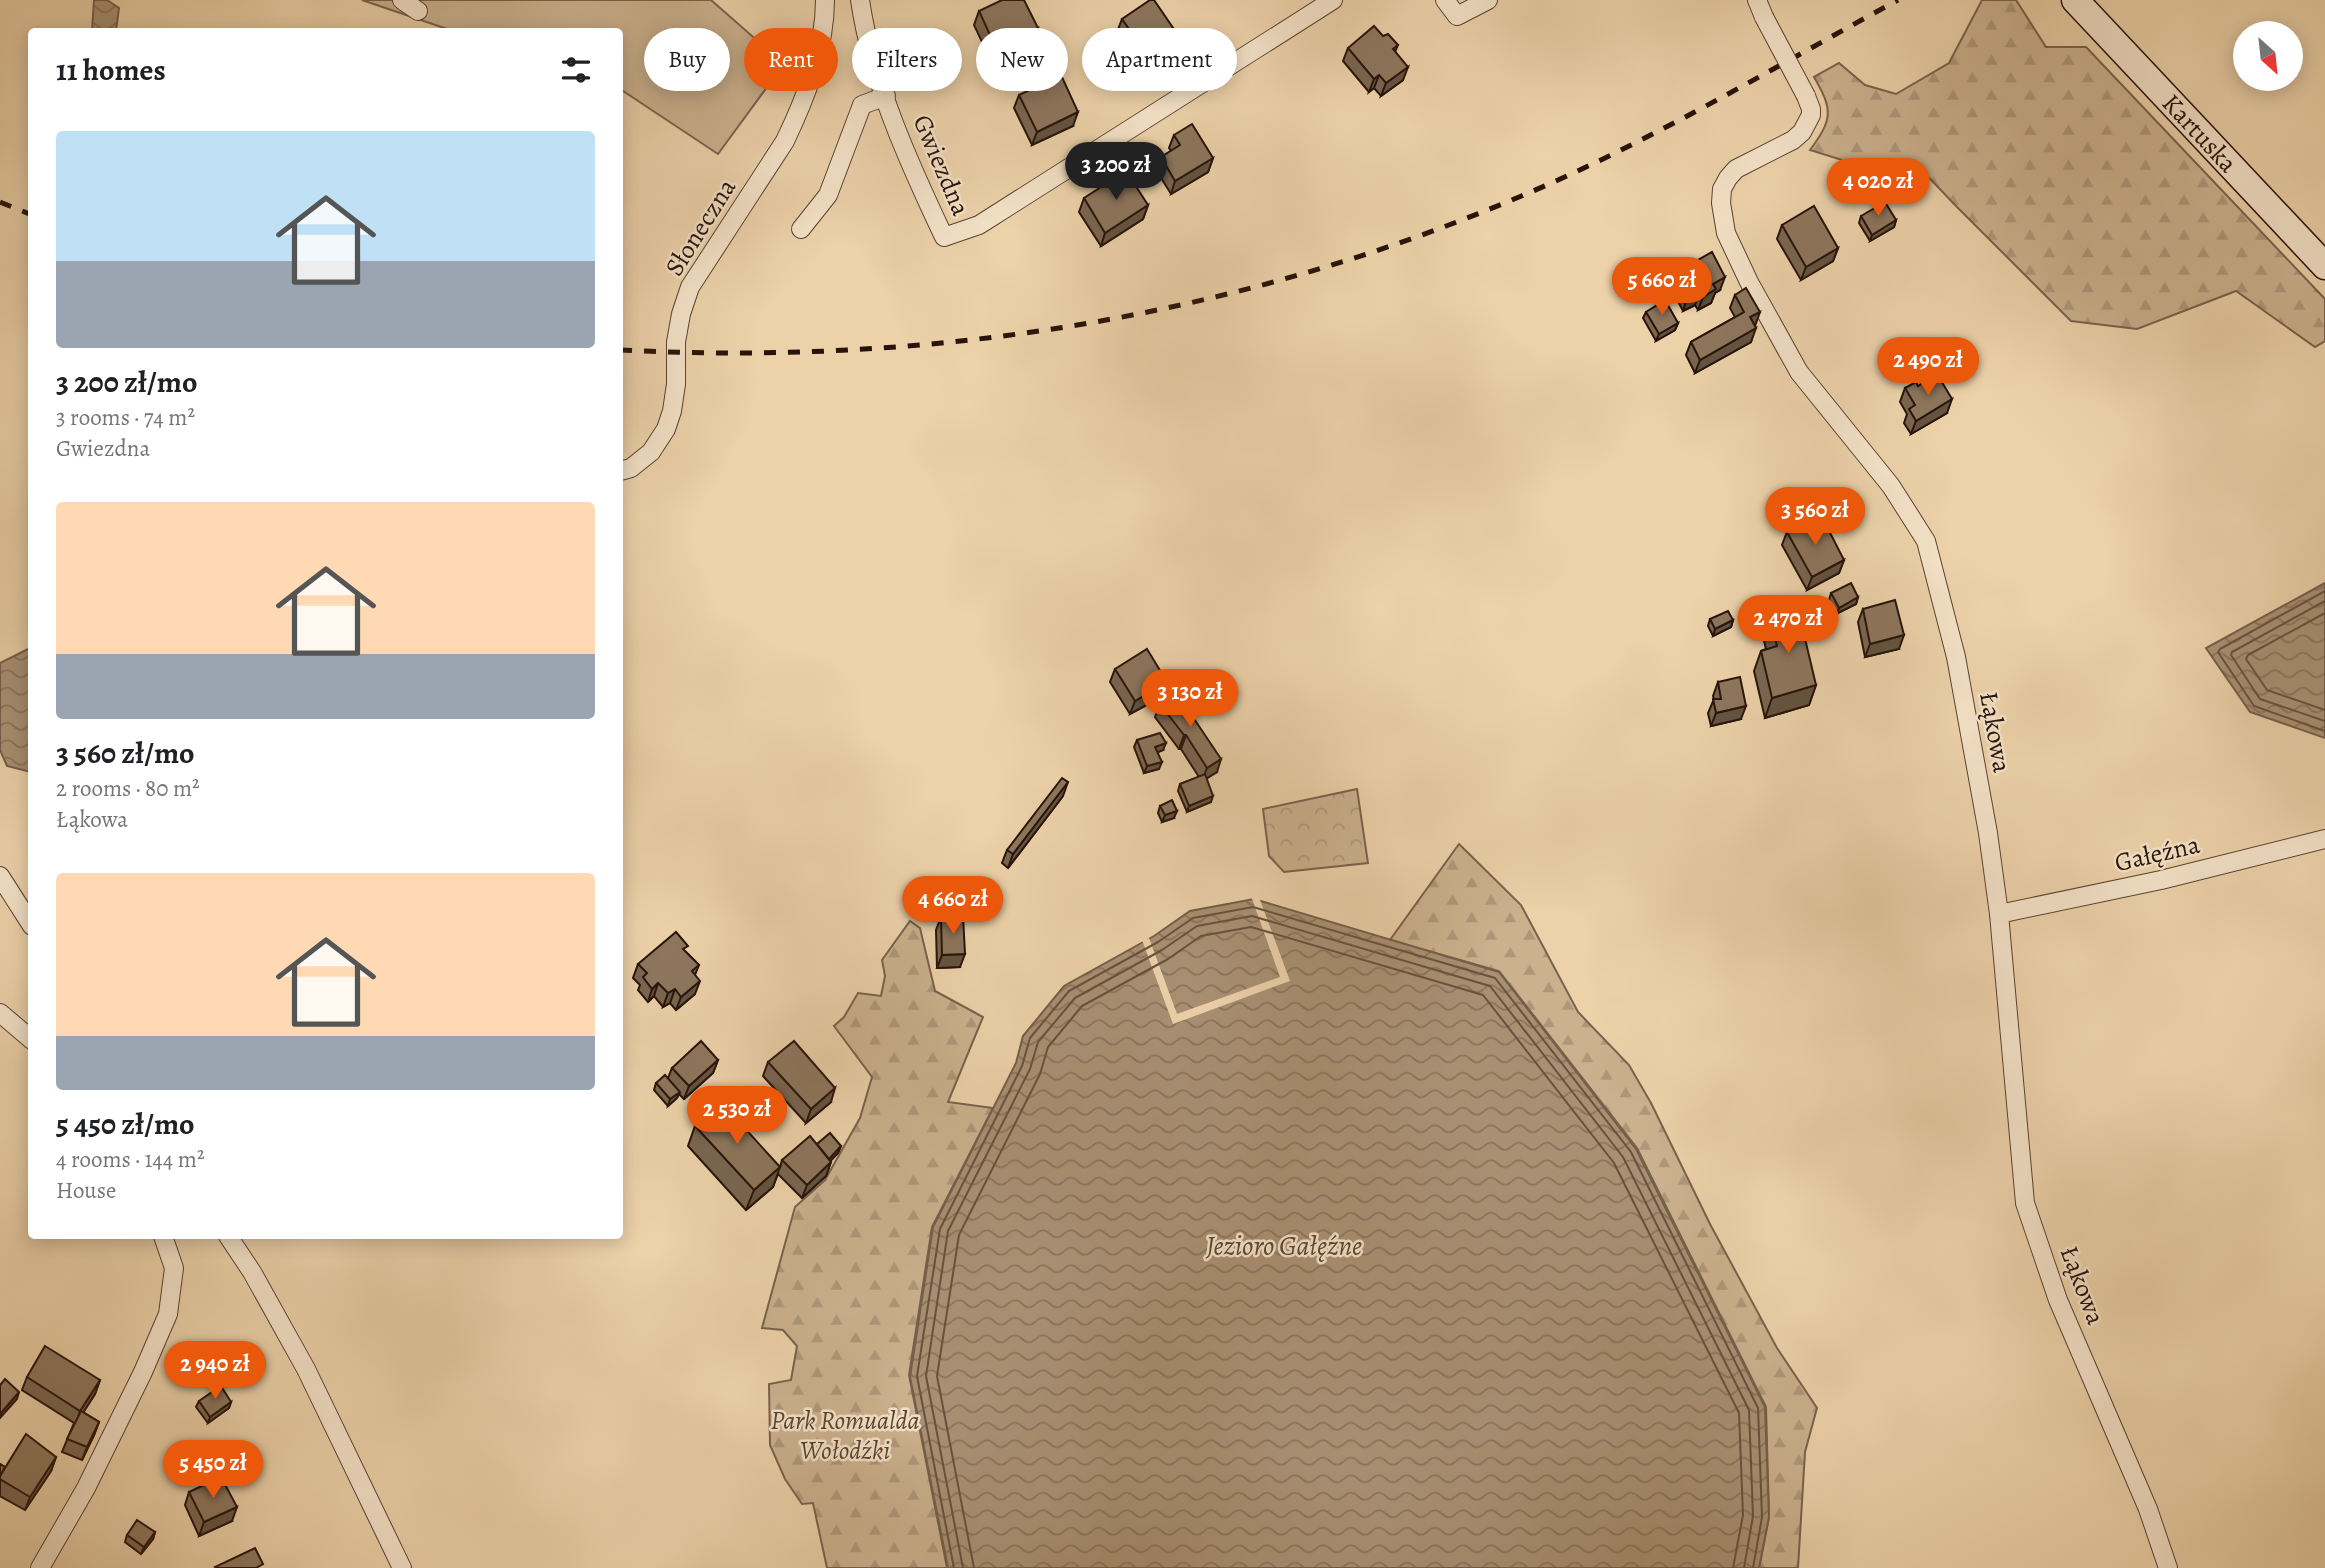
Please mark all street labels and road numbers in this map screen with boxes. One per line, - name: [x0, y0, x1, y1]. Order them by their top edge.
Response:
- street label: Kartuska: [2154, 86, 2245, 180]
- street label: Gwiezdna: [905, 109, 978, 221]
- street label: Słoneczna: [657, 172, 744, 283]
- street label: Łąkowa: [1971, 689, 2020, 775]
- street label: Gałęźna: [2111, 827, 2203, 880]
- street label: Łąkowa: [2052, 1241, 2113, 1329]

